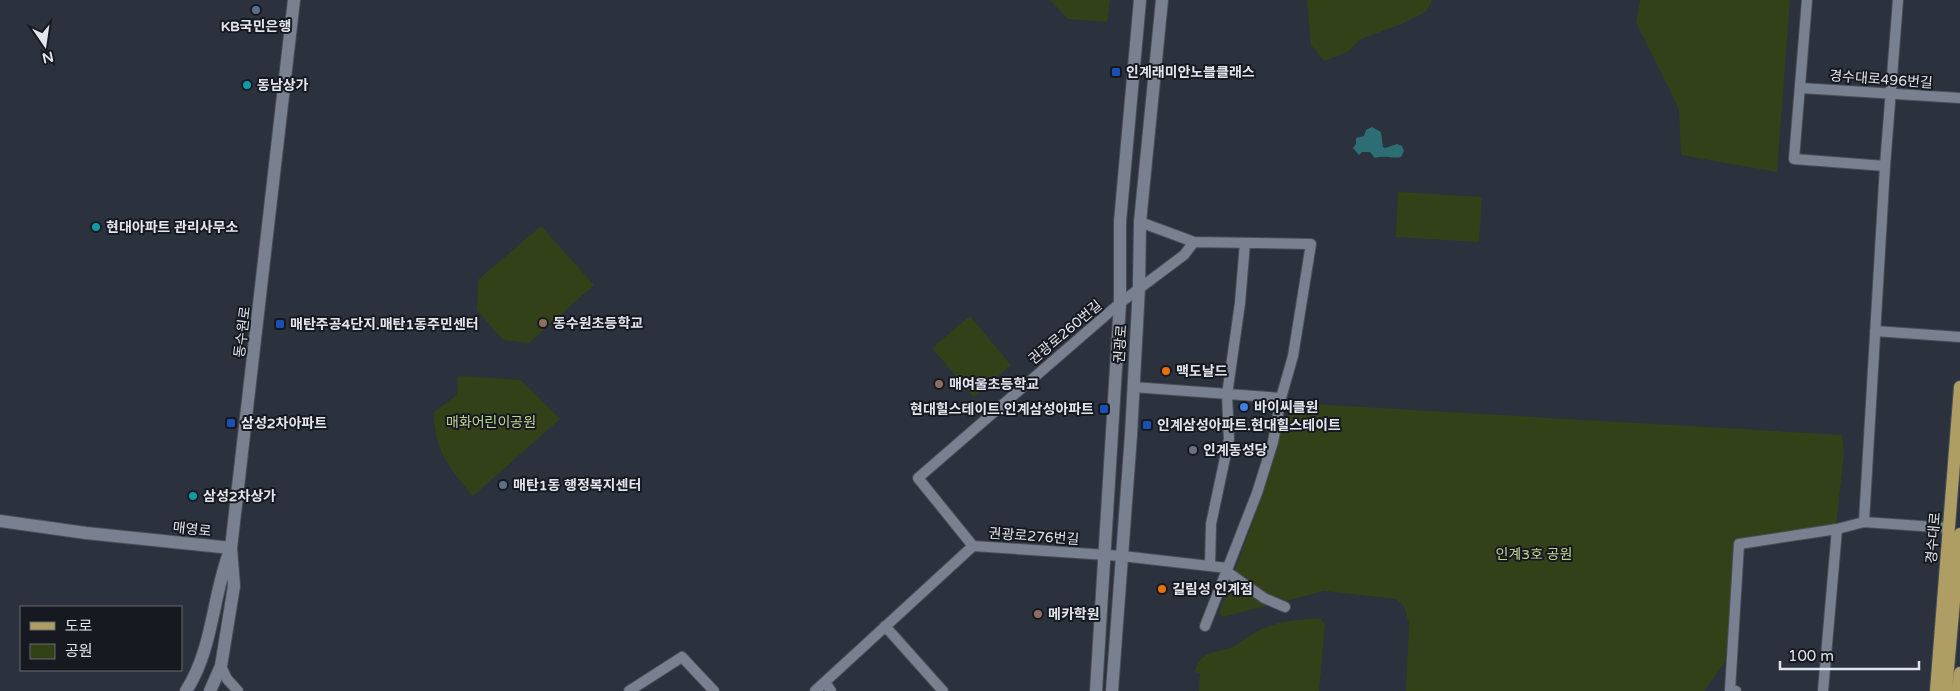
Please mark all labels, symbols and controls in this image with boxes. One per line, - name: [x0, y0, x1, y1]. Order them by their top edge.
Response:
- marker: KB국민은행: [250, 4, 262, 16]
- place label: KB국민은행: [221, 18, 291, 35]
- north arrow: [20, 20, 70, 70]
- text: N: [40, 48, 55, 67]
- place label: 인계래미안노블클래스: [1126, 64, 1255, 81]
- marker: 인계래미안노블클래스: [1110, 66, 1122, 78]
- street label: 경수대로496번길: [1829, 67, 1933, 92]
- place label: 동남상가: [257, 77, 309, 94]
- marker: 동남상가: [241, 79, 253, 91]
- place label: 현대아파트 관리사무소: [106, 219, 239, 236]
- marker: 현대아파트 관리사무소: [90, 221, 102, 233]
- street label: 권광로260번길: [1025, 297, 1106, 368]
- street label: 동수원로: [231, 305, 254, 359]
- place label: 동수원초등학교: [553, 315, 643, 332]
- place label: 매탄주공4단지.매탄1동주민센터: [290, 316, 479, 333]
- marker: 동수원초등학교: [537, 317, 549, 329]
- marker: 매탄주공4단지.매탄1동주민센터: [274, 318, 286, 330]
- street label: 권광로: [1111, 324, 1130, 364]
- place label: 맥도날드: [1176, 363, 1228, 380]
- marker: 맥도날드: [1160, 365, 1172, 377]
- place label: 매여울초등학교: [949, 376, 1039, 393]
- marker: 매여울초등학교: [933, 378, 945, 390]
- place label: 바이씨클원: [1254, 399, 1318, 416]
- place label: 현대힐스테이트.인계삼성아파트: [910, 401, 1094, 418]
- marker: 바이씨클원: [1238, 401, 1250, 413]
- marker: 현대힐스테이트.인계삼성아파트: [1098, 403, 1110, 415]
- park label: 매화어린이공원: [446, 414, 536, 431]
- place label: 삼성2차아파트: [241, 415, 327, 432]
- marker: 삼성2차아파트: [225, 417, 237, 429]
- place label: 인계삼성아파트.현대힐스테이트: [1157, 417, 1341, 434]
- marker: 인계삼성아파트.현대힐스테이트: [1141, 419, 1153, 431]
- place label: 인계동성당: [1203, 442, 1268, 459]
- marker: 인계동성당: [1187, 444, 1199, 456]
- place label: 매탄1동 행정복지센터: [513, 477, 641, 494]
- marker: 매탄1동 행정복지센터: [497, 479, 509, 491]
- place label: 삼성2차상가: [203, 488, 276, 505]
- marker: 삼성2차상가: [187, 490, 199, 502]
- street label: 경수대로: [1923, 512, 1944, 564]
- street label: 매영로: [172, 519, 212, 540]
- street label: 권광로276번길: [988, 525, 1080, 548]
- park label: 인계3호 공원: [1496, 546, 1572, 563]
- place label: 길림성 인계점: [1172, 581, 1253, 598]
- marker: 길림성 인계점: [1156, 583, 1168, 595]
- legend: [20, 606, 182, 671]
- place label: 메카학원: [1048, 606, 1100, 623]
- marker: 메카학원: [1032, 608, 1044, 620]
- text: 도로: [65, 617, 93, 635]
- scale bar: [1780, 638, 1919, 670]
- text: 공원: [65, 642, 93, 660]
- text: 100 m: [1788, 647, 1834, 665]

